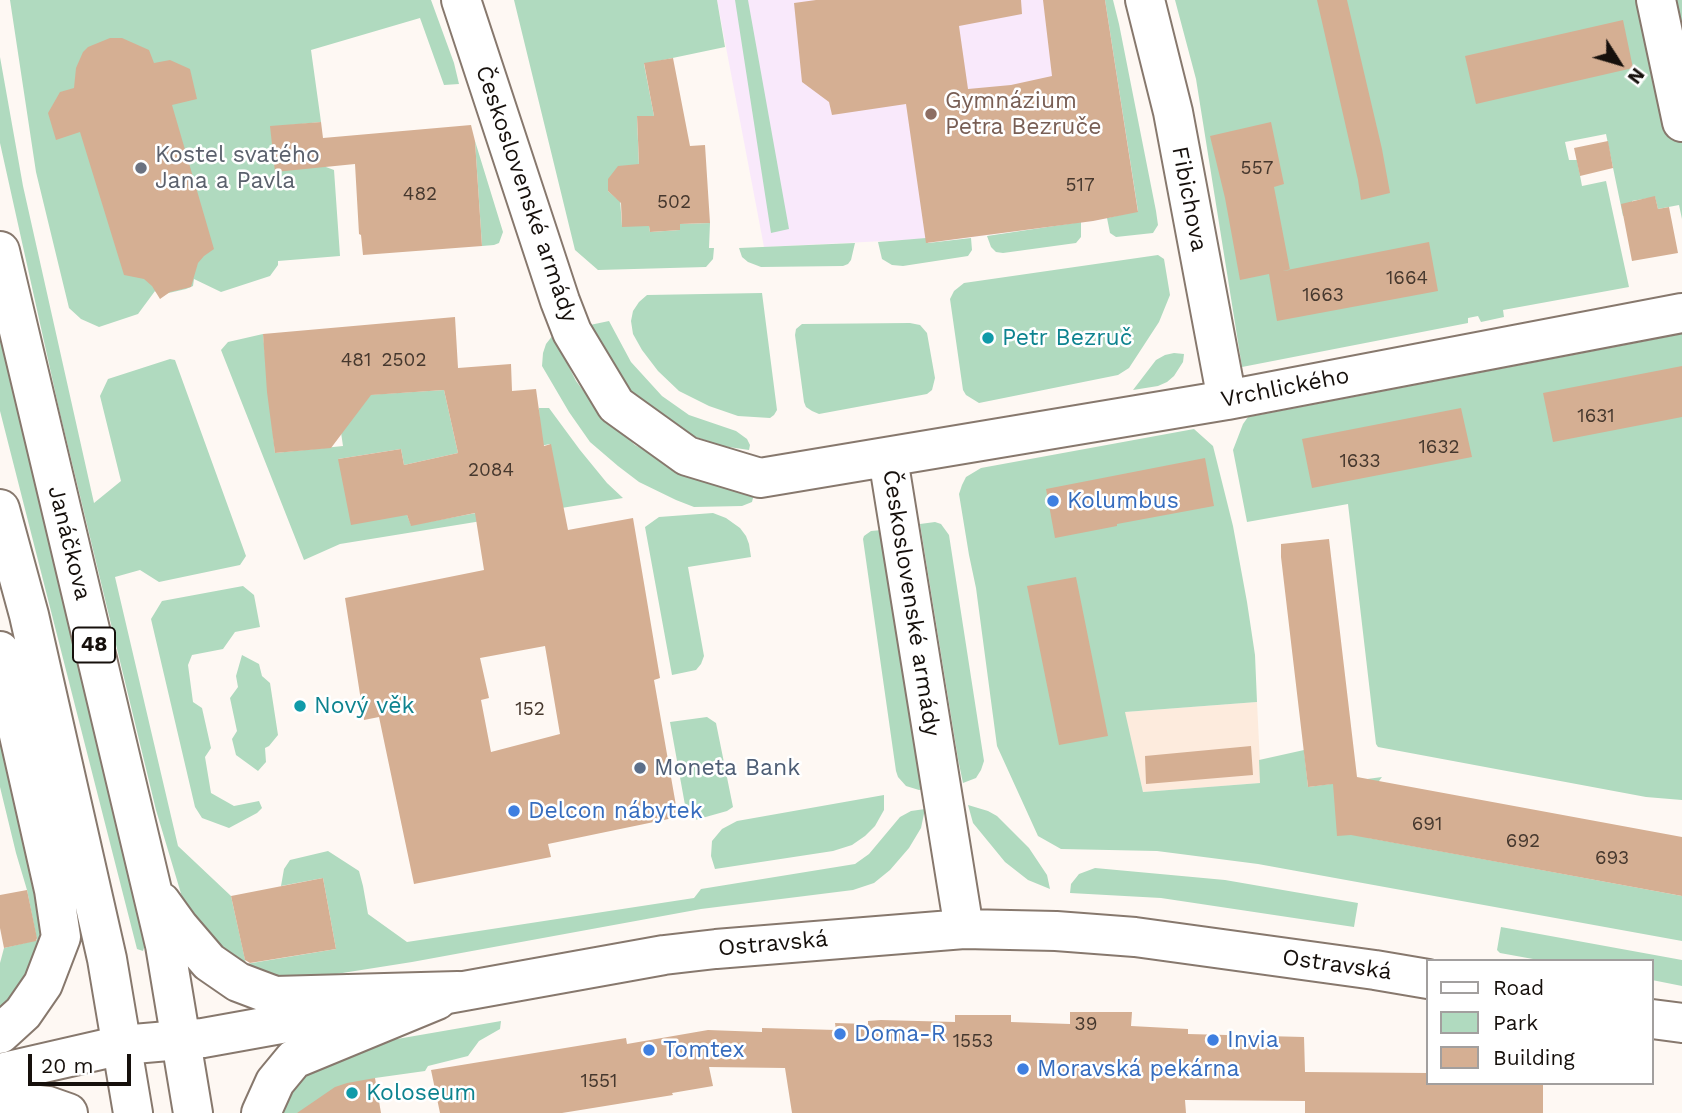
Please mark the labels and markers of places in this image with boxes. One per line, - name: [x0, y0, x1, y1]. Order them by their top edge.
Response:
- place label: Gymnázium Petra Bezruče: [945, 87, 1102, 141]
- marker: Gymnázium Petra Bezruče: [923, 106, 939, 122]
- place label: Kostel svatého Jana a Pavla: [155, 141, 320, 195]
- marker: Kostel svatého Jana a Pavla: [133, 160, 149, 176]
- place label: Petr Bezruč: [1002, 324, 1133, 352]
- marker: Petr Bezruč: [980, 330, 996, 346]
- place label: Kolumbus: [1067, 487, 1179, 515]
- marker: Kolumbus: [1045, 493, 1061, 509]
- place label: Nový věk: [314, 692, 414, 720]
- marker: Nový věk: [292, 698, 308, 714]
- place label: Moneta Bank: [654, 754, 800, 782]
- marker: Moneta Bank: [632, 760, 648, 776]
- place label: Delcon nábytek: [528, 797, 703, 825]
- marker: Delcon nábytek: [506, 803, 522, 819]
- place label: Doma-R: [854, 1020, 946, 1048]
- marker: Doma-R: [832, 1026, 848, 1042]
- place label: Invia: [1227, 1026, 1279, 1054]
- marker: Invia: [1205, 1032, 1221, 1048]
- place label: Tomtex: [663, 1036, 745, 1064]
- marker: Tomtex: [641, 1042, 657, 1058]
- place label: Moravská pekárna: [1037, 1055, 1240, 1083]
- marker: Moravská pekárna: [1015, 1061, 1031, 1077]
- place label: Koloseum: [366, 1079, 476, 1107]
- marker: Koloseum: [344, 1085, 360, 1101]

